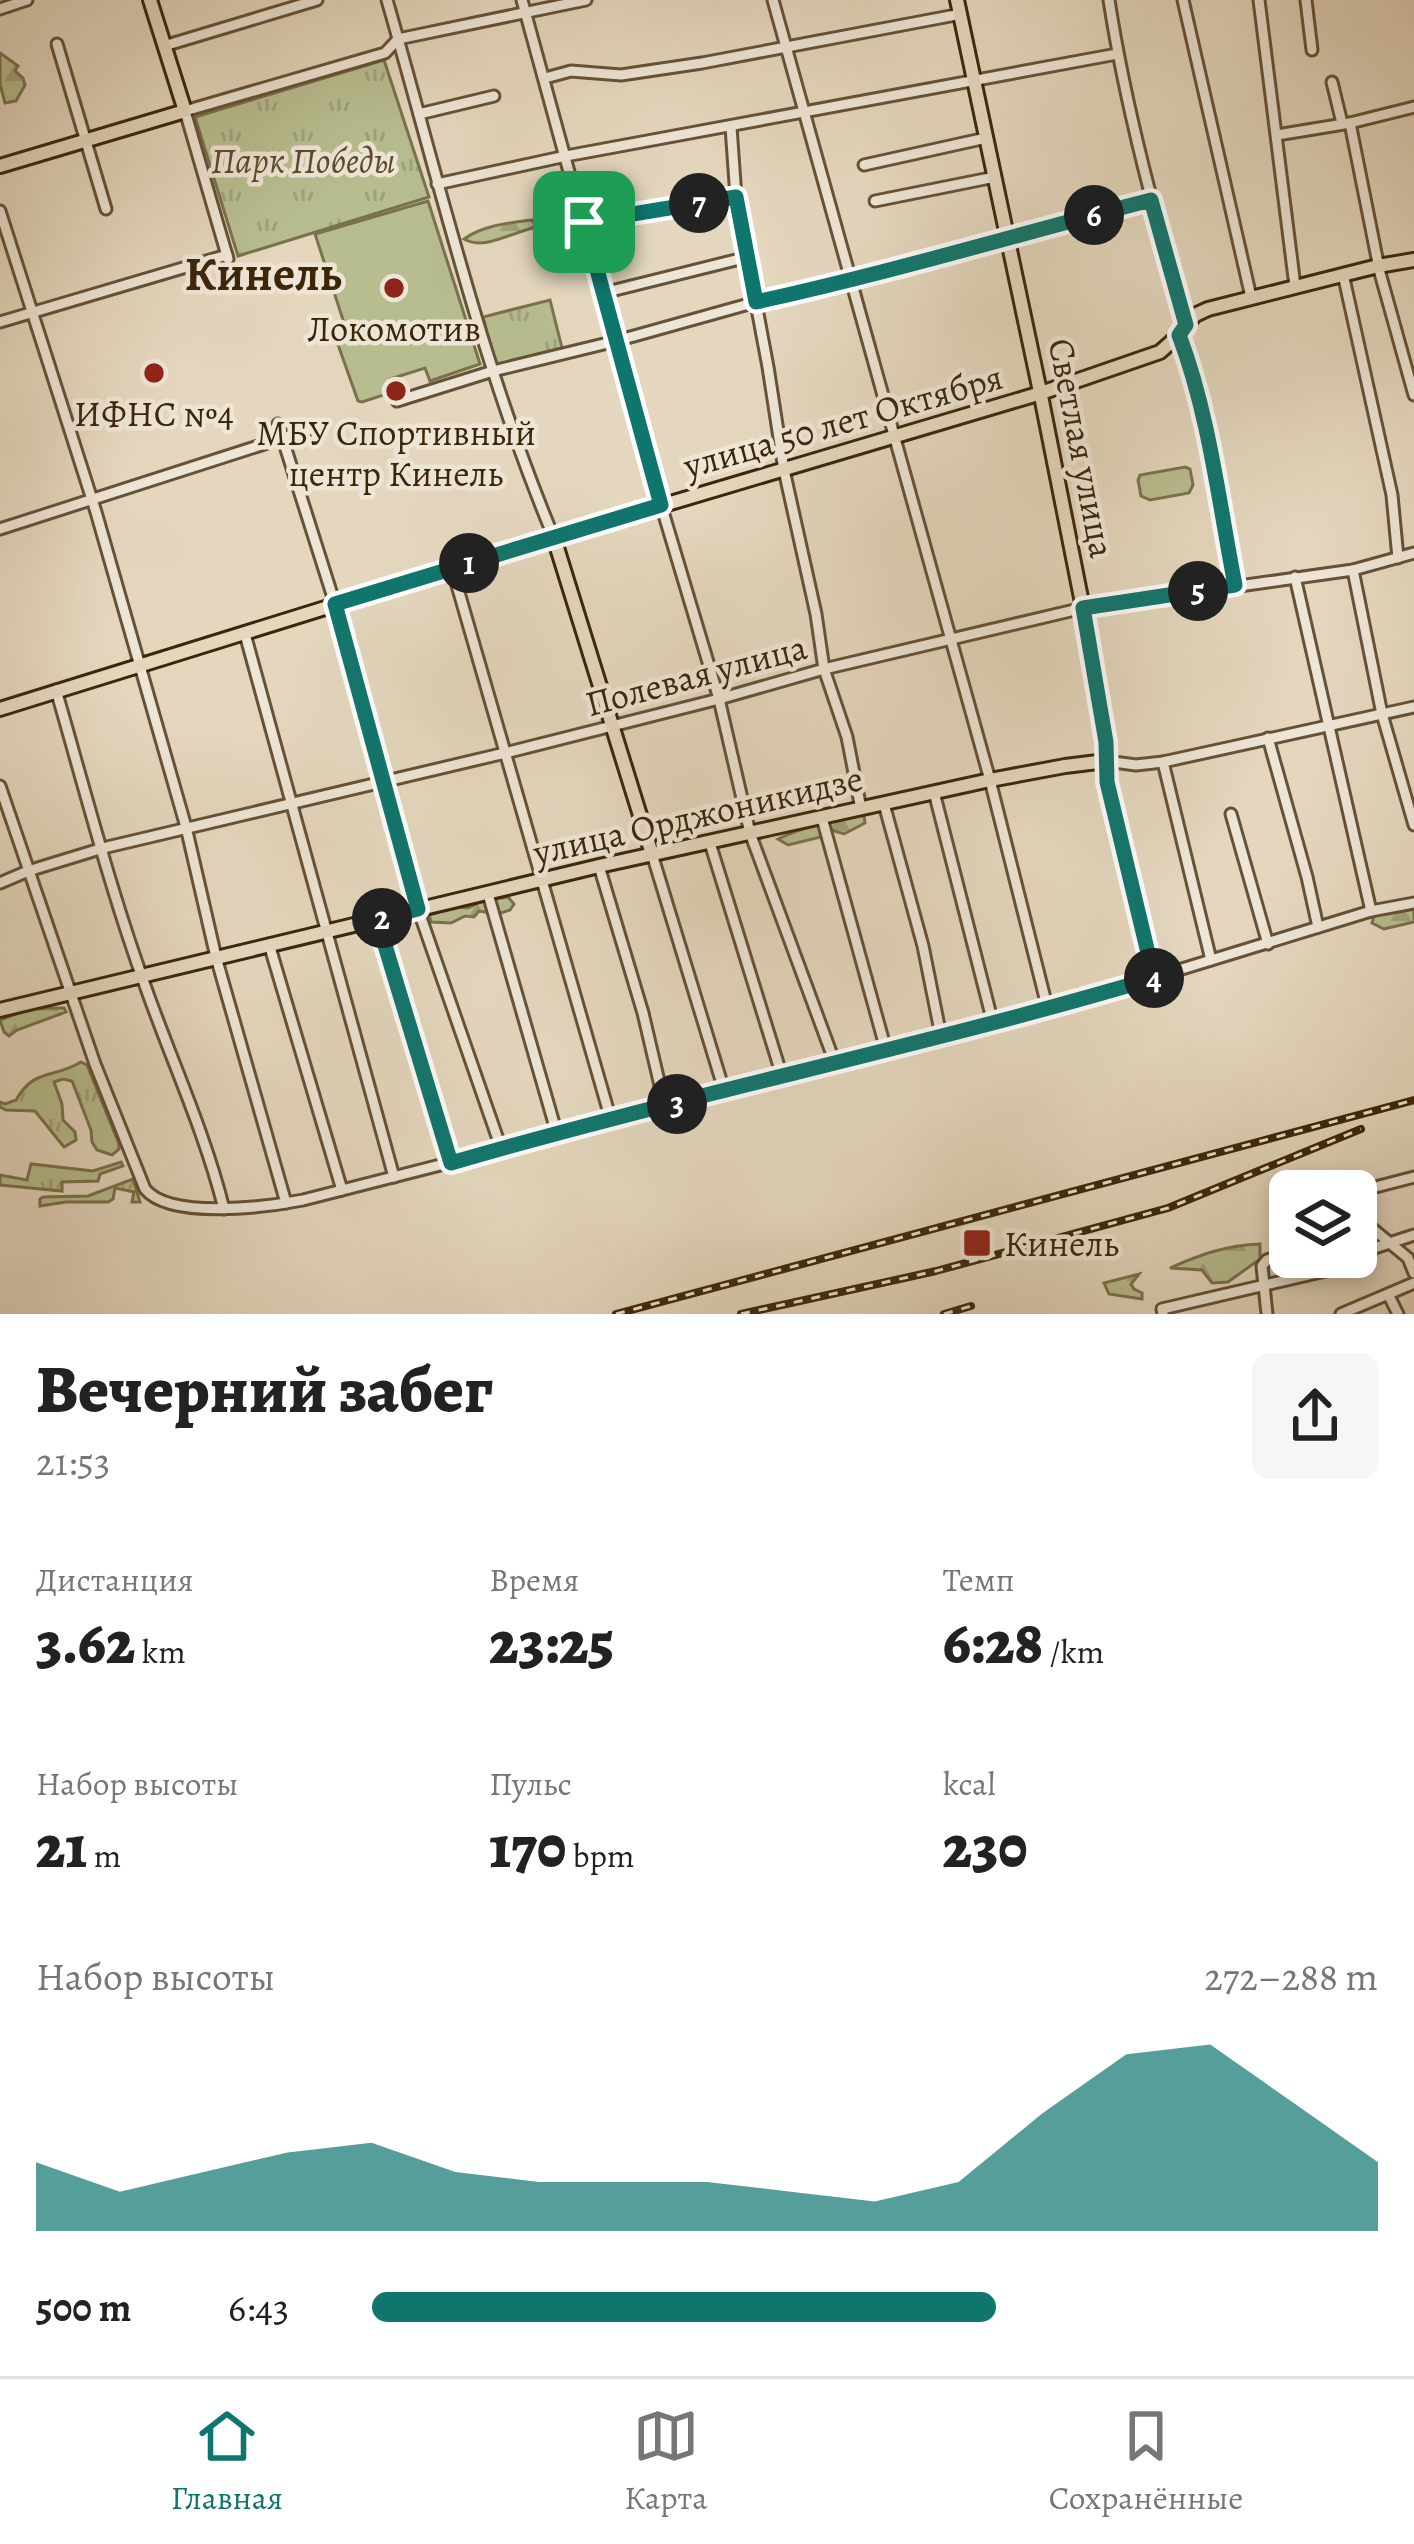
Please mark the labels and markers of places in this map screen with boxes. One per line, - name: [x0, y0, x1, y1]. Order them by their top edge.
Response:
- pin: [533, 171, 635, 273]
- pin: 7: [669, 173, 729, 233]
- pin: 6: [1064, 185, 1124, 245]
- marker: Локомотив: [381, 275, 407, 301]
- place label: Локомотив: [307, 304, 481, 353]
- marker: ИФНС №4: [141, 360, 167, 386]
- marker: МБУ Спортивный центр Кинель: [383, 378, 409, 404]
- place label: ИФНС №4: [74, 389, 234, 438]
- place label: МБУ Спортивный центр Кинель: [256, 408, 536, 498]
- pin: 1: [439, 533, 499, 593]
- pin: 5: [1168, 561, 1228, 621]
- pin: 2: [352, 888, 412, 948]
- pin: 4: [1124, 948, 1184, 1008]
- pin: 3: [647, 1074, 707, 1134]
- place label: Кинель: [1004, 1219, 1119, 1268]
- marker: Кинель: [961, 1227, 993, 1259]

